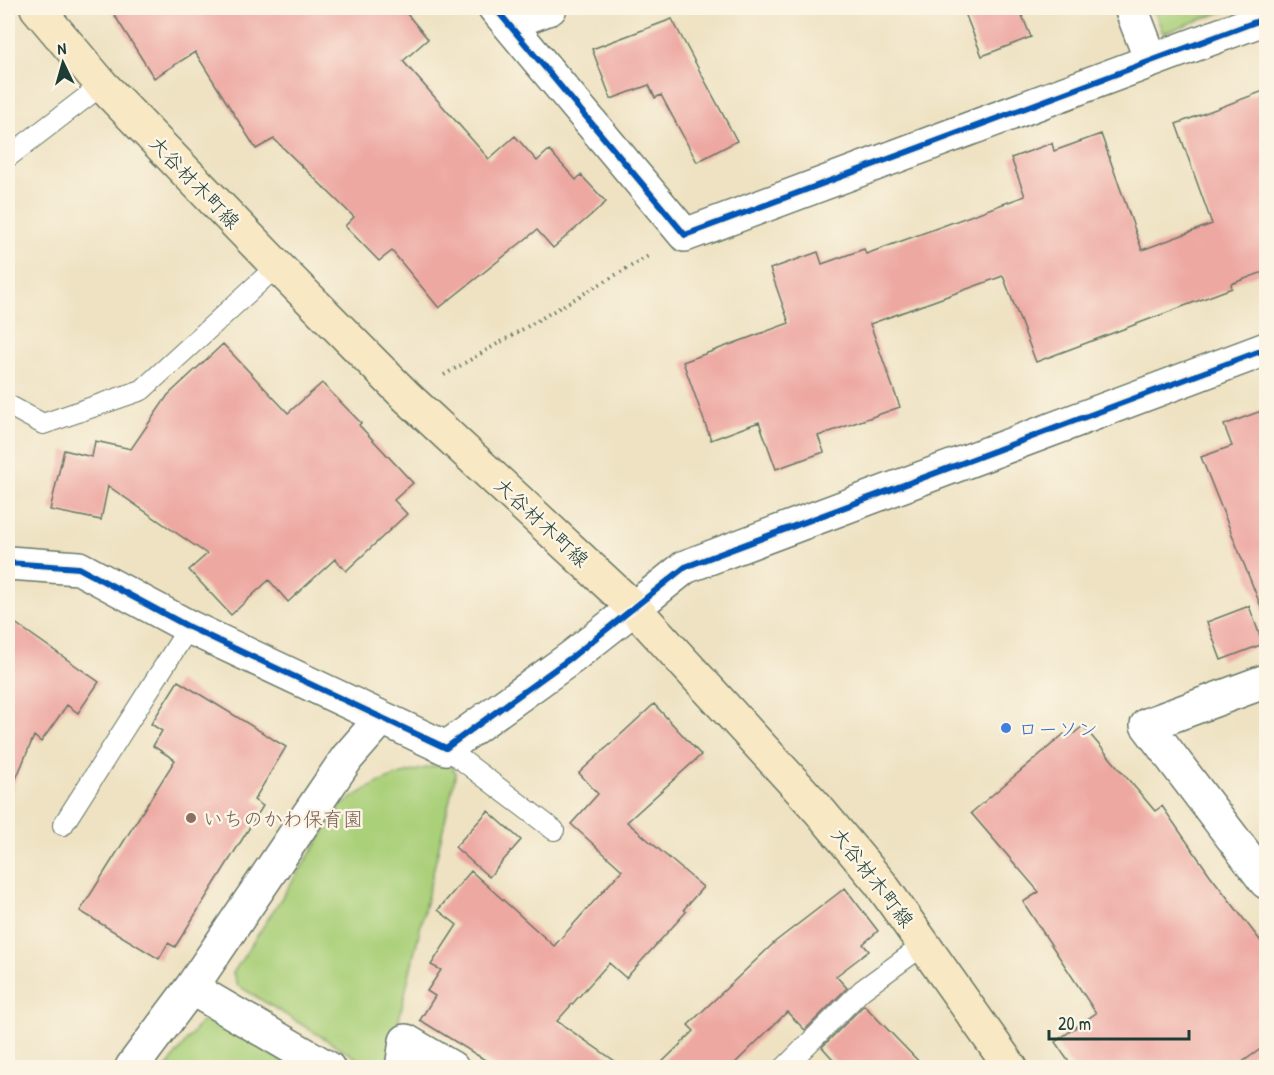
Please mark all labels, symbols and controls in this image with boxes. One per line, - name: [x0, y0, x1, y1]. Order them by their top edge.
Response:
- north arrow: [33, 33, 93, 93]
- text: N: [56, 37, 67, 59]
- street label: 大谷材木町線: [144, 129, 246, 235]
- street label: 大谷材木町線: [489, 471, 595, 573]
- place label: ローソン: [1018, 715, 1098, 742]
- marker: ローソン: [999, 721, 1013, 735]
- place label: いちのかわ保育園: [203, 805, 363, 832]
- marker: いちのかわ保育園: [184, 811, 198, 825]
- street label: 大谷材木町線: [825, 821, 921, 933]
- scale bar: [1049, 1003, 1188, 1041]
- text: 20 m: [1058, 1011, 1091, 1036]

